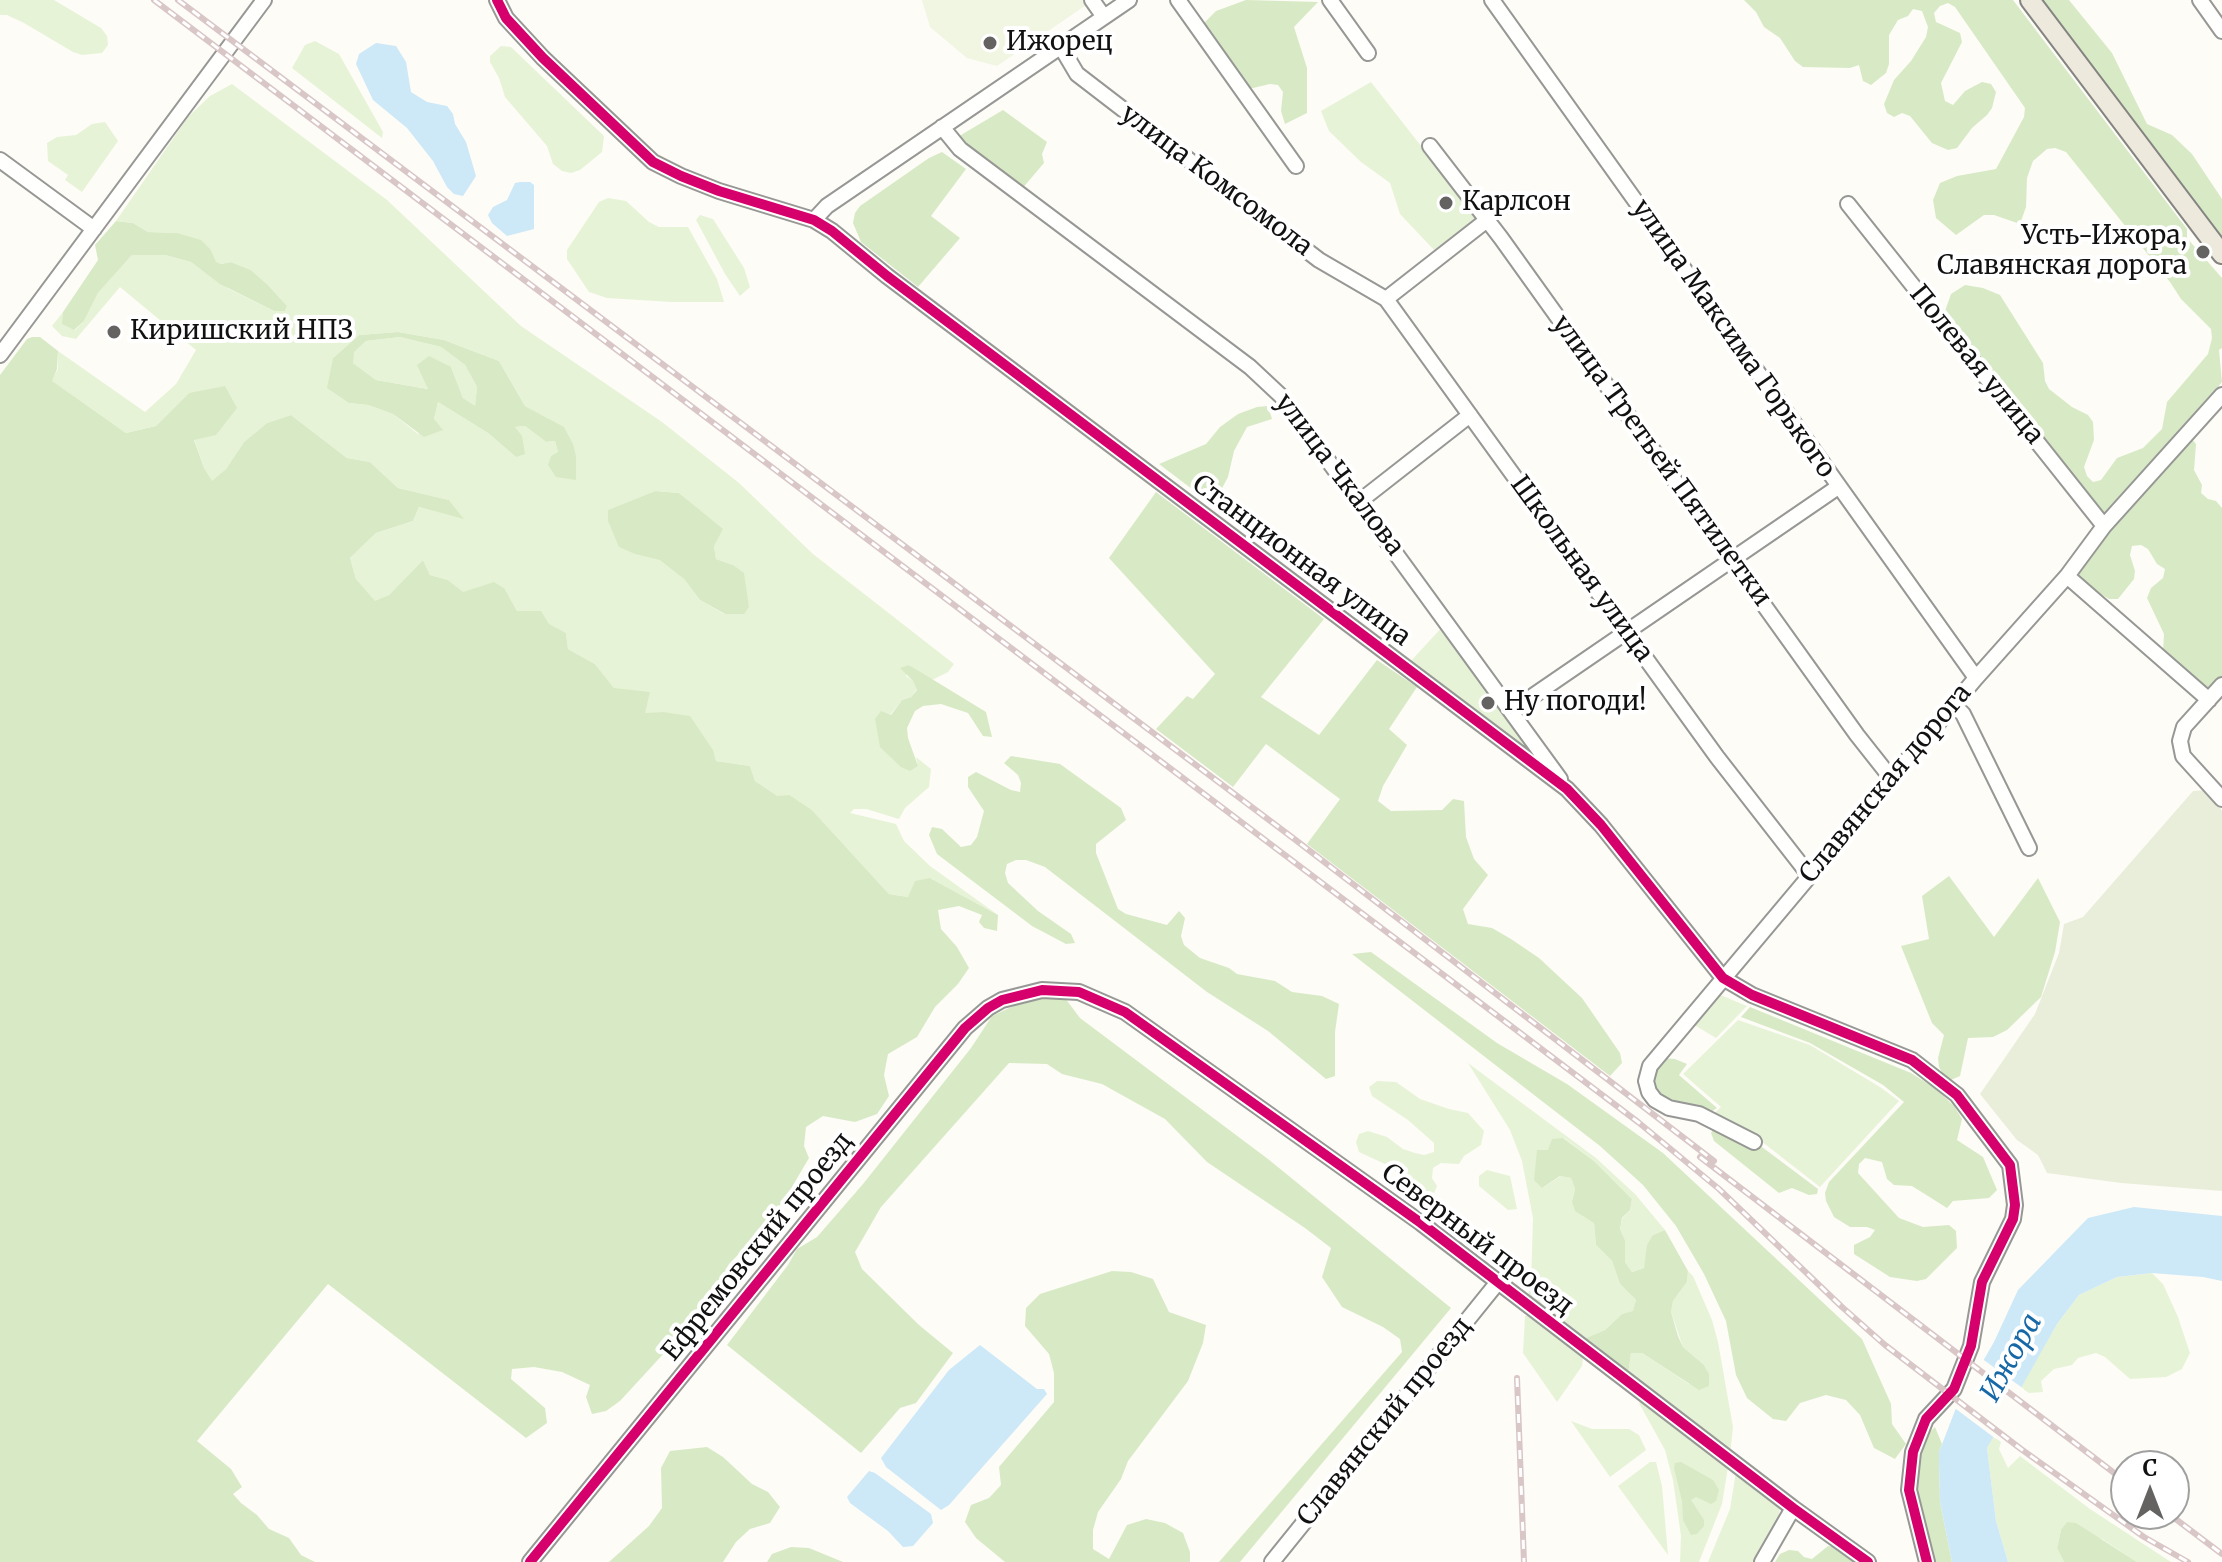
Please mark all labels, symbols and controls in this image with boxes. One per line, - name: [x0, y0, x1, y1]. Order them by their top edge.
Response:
- place label: Ижорец: [1006, 27, 1113, 59]
- marker: Ижорец: [981, 34, 999, 52]
- street label: улица Комсомола: [1114, 99, 1318, 263]
- place label: Карлсон: [1462, 187, 1571, 219]
- marker: Карлсон: [1437, 194, 1455, 212]
- street label: улица Максима Горького: [1625, 194, 1841, 484]
- place label: Усть-Ижора, Славянская дорога: [1937, 221, 2187, 282]
- marker: Усть-Ижора, Славянская дорога: [2194, 243, 2212, 261]
- street label: Полевая улица: [1902, 279, 2050, 451]
- street label: улица Третьей Пятилетки: [1545, 309, 1777, 613]
- place label: Киришский НПЗ: [130, 316, 353, 348]
- marker: Киришский НПЗ: [105, 323, 123, 341]
- street label: улица Чкалова: [1268, 388, 1410, 562]
- street label: Станционная улица: [1186, 469, 1416, 653]
- street label: Школьная улица: [1503, 470, 1659, 668]
- street label: Славянская дорога: [1794, 678, 1978, 890]
- place label: Ну погоди!: [1504, 687, 1647, 719]
- marker: Ну погоди!: [1479, 694, 1497, 712]
- street label: Ефремовский проезд: [656, 1127, 860, 1367]
- street label: Северный проезд: [1375, 1158, 1579, 1322]
- water label: Ижора: [1974, 1308, 2050, 1408]
- street label: Славянский проезд: [1291, 1311, 1479, 1533]
- north arrow: [2110, 1450, 2190, 1530]
- text: С: [2143, 1454, 2157, 1482]

